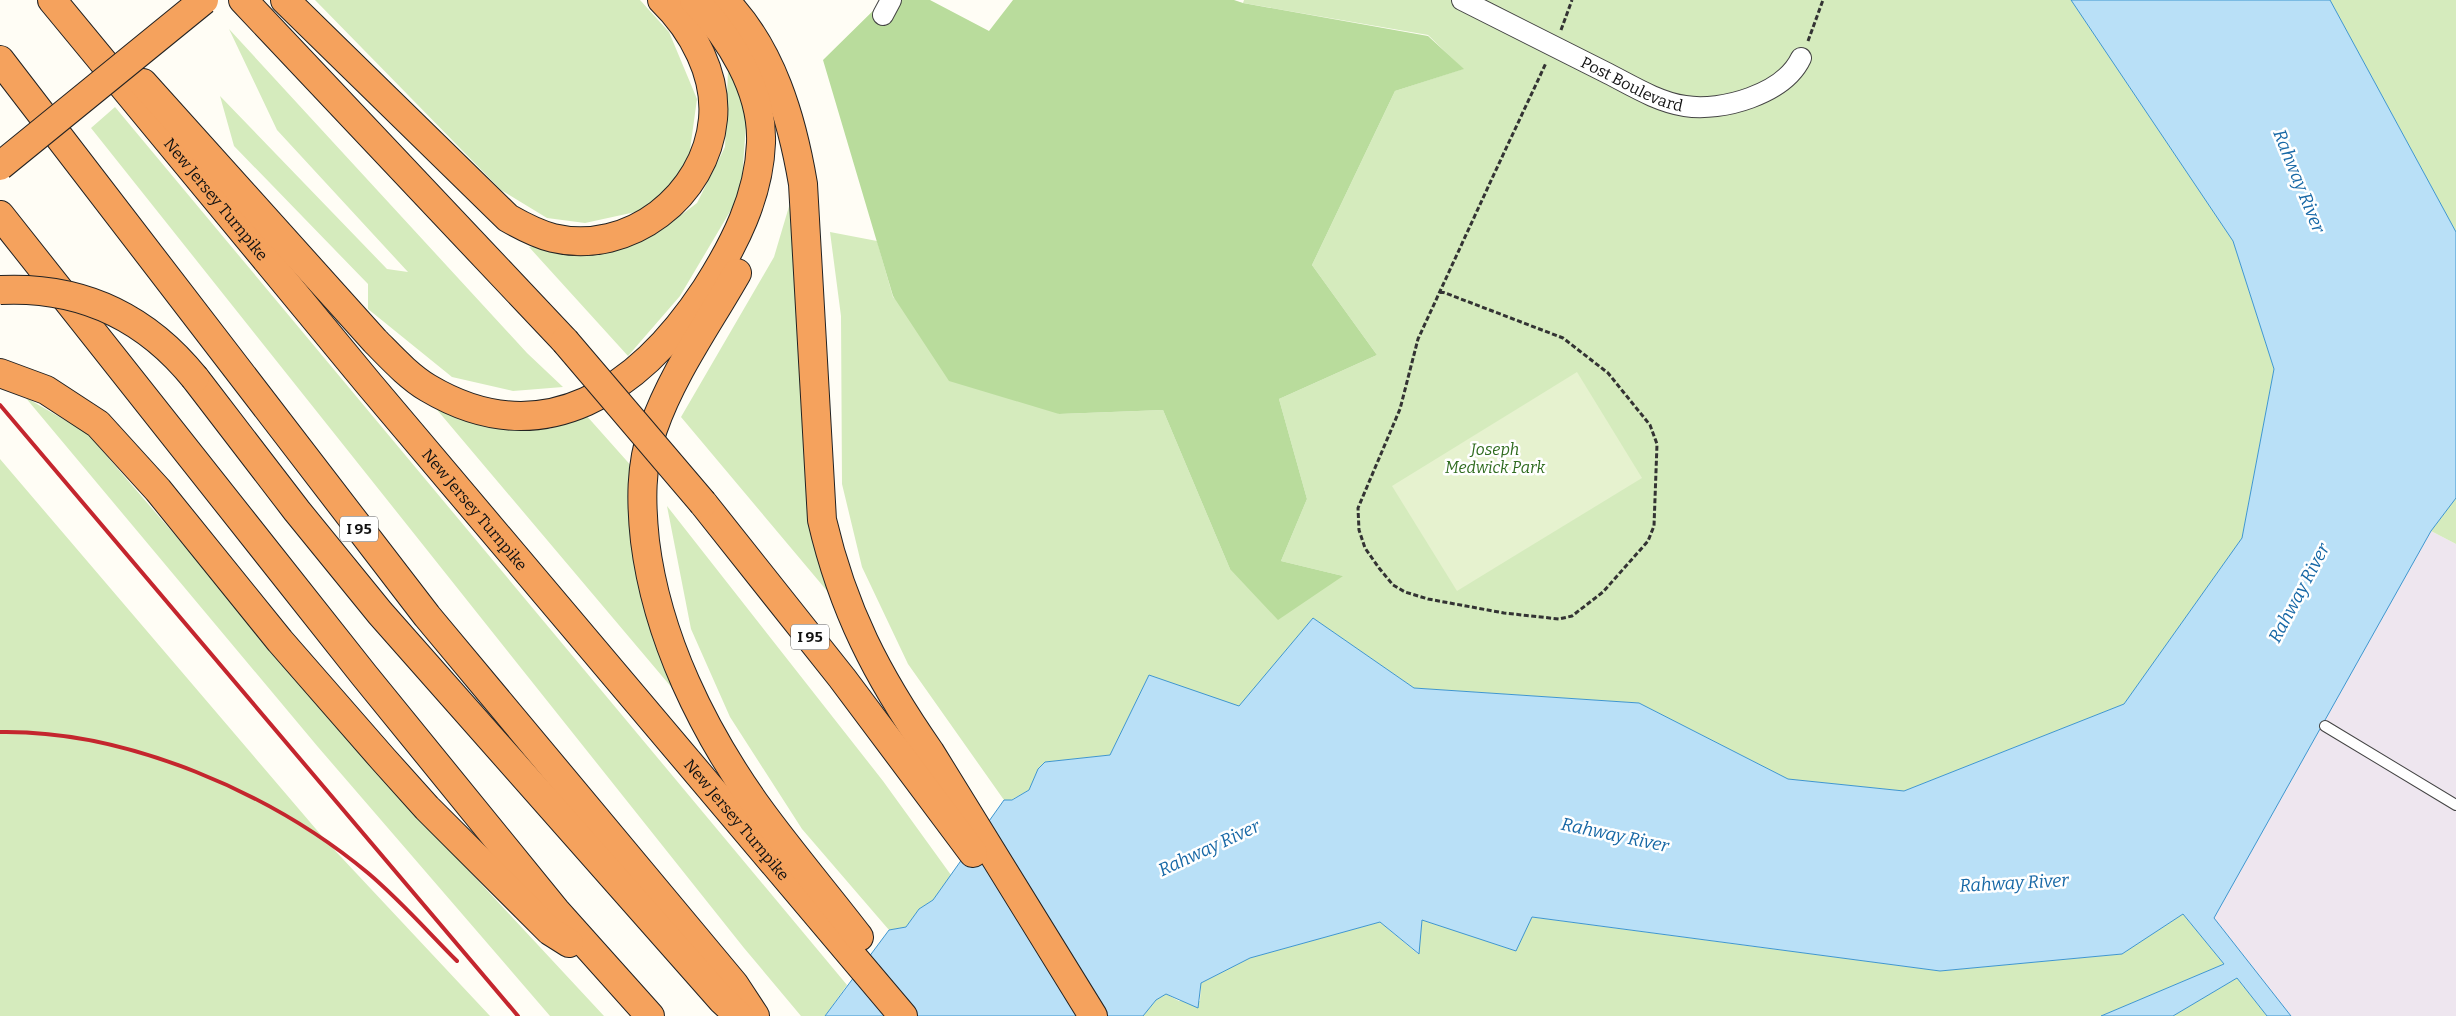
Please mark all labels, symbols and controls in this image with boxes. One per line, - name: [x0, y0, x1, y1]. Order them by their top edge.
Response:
- street label: Post Boulevard: [1578, 52, 1685, 115]
- water label: Rahway River: [2268, 126, 2330, 236]
- street label: New Jersey Turnpike: [160, 134, 272, 264]
- park label: Joseph Medwick Park: [1445, 440, 1545, 477]
- street label: New Jersey Turnpike: [418, 445, 531, 574]
- road number: I 95: [340, 516, 378, 542]
- water label: Rahway River: [2264, 539, 2335, 646]
- road number: I 95: [791, 624, 829, 650]
- street label: New Jersey Turnpike: [680, 755, 794, 884]
- water label: Rahway River: [1559, 813, 1671, 857]
- water label: Rahway River: [1155, 815, 1264, 881]
- water label: Rahway River: [1959, 869, 2070, 897]

